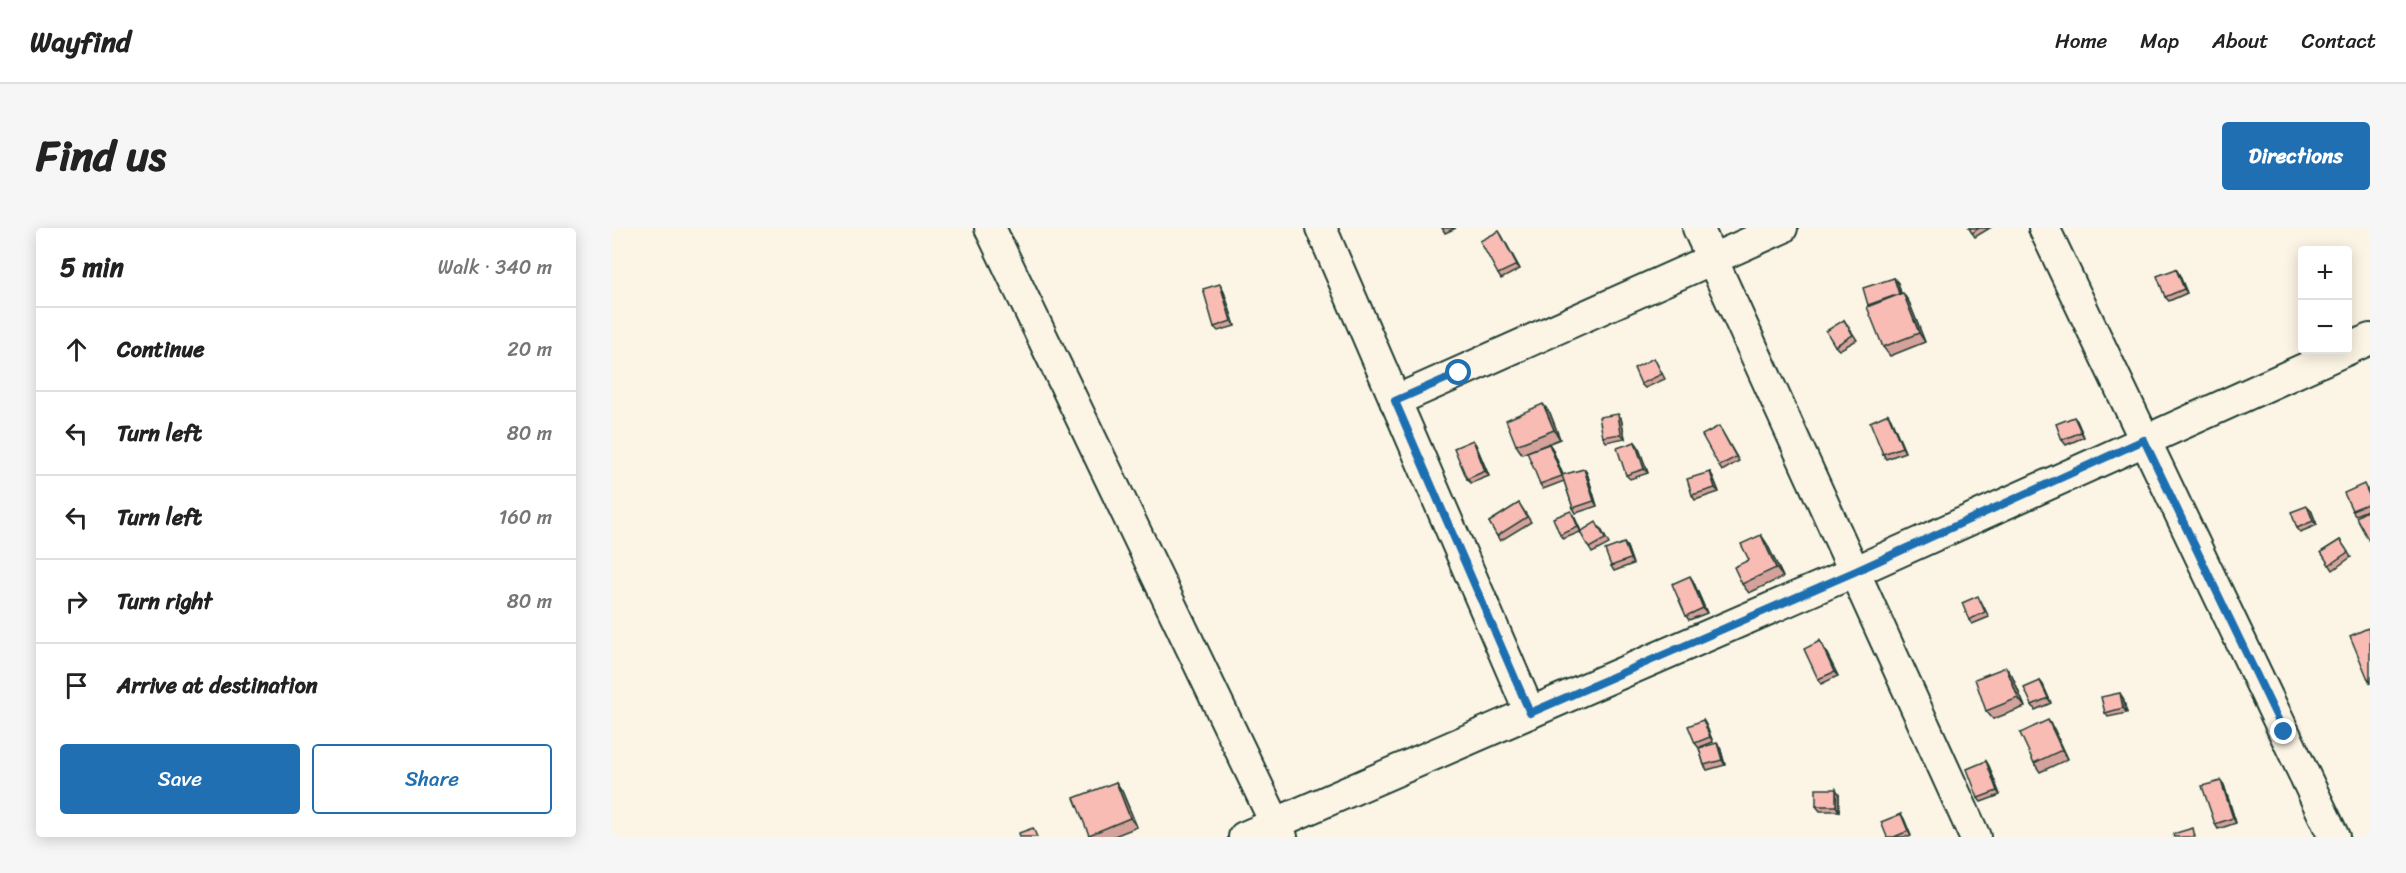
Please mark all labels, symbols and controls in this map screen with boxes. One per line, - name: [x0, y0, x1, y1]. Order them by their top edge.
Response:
- text: Wayfind: [30, 17, 131, 66]
- text: Home: [2055, 22, 2107, 60]
- text: Map: [2140, 22, 2179, 60]
- text: About: [2212, 22, 2269, 60]
- text: Contact: [2302, 22, 2376, 60]
- text: Find us: [36, 119, 166, 193]
- button: Directions: [2222, 122, 2370, 190]
- text: 5 min: [60, 244, 124, 290]
- map controls: [2298, 246, 2352, 354]
- button: +: [2298, 246, 2352, 300]
- text: Walk · 340 m: [438, 250, 552, 285]
- button: −: [2298, 300, 2352, 354]
- text: Continue: [117, 330, 205, 369]
- text: 20 m: [507, 332, 552, 367]
- icon: ahead: [60, 333, 93, 366]
- route start: [1445, 359, 1471, 385]
- text: Turn left: [117, 414, 202, 453]
- text: 80 m: [507, 416, 552, 451]
- icon: left: [60, 417, 93, 450]
- text: Turn left: [117, 498, 202, 537]
- text: 160 m: [499, 500, 552, 535]
- icon: left: [60, 501, 93, 534]
- text: Turn right: [117, 582, 212, 621]
- text: 80 m: [507, 584, 552, 619]
- icon: right: [60, 585, 93, 618]
- text: Arrive at destination: [117, 666, 318, 705]
- icon: arrive: [60, 669, 93, 702]
- route end: [2270, 718, 2296, 744]
- button: Save: [60, 744, 300, 814]
- button: Share: [312, 744, 552, 814]

